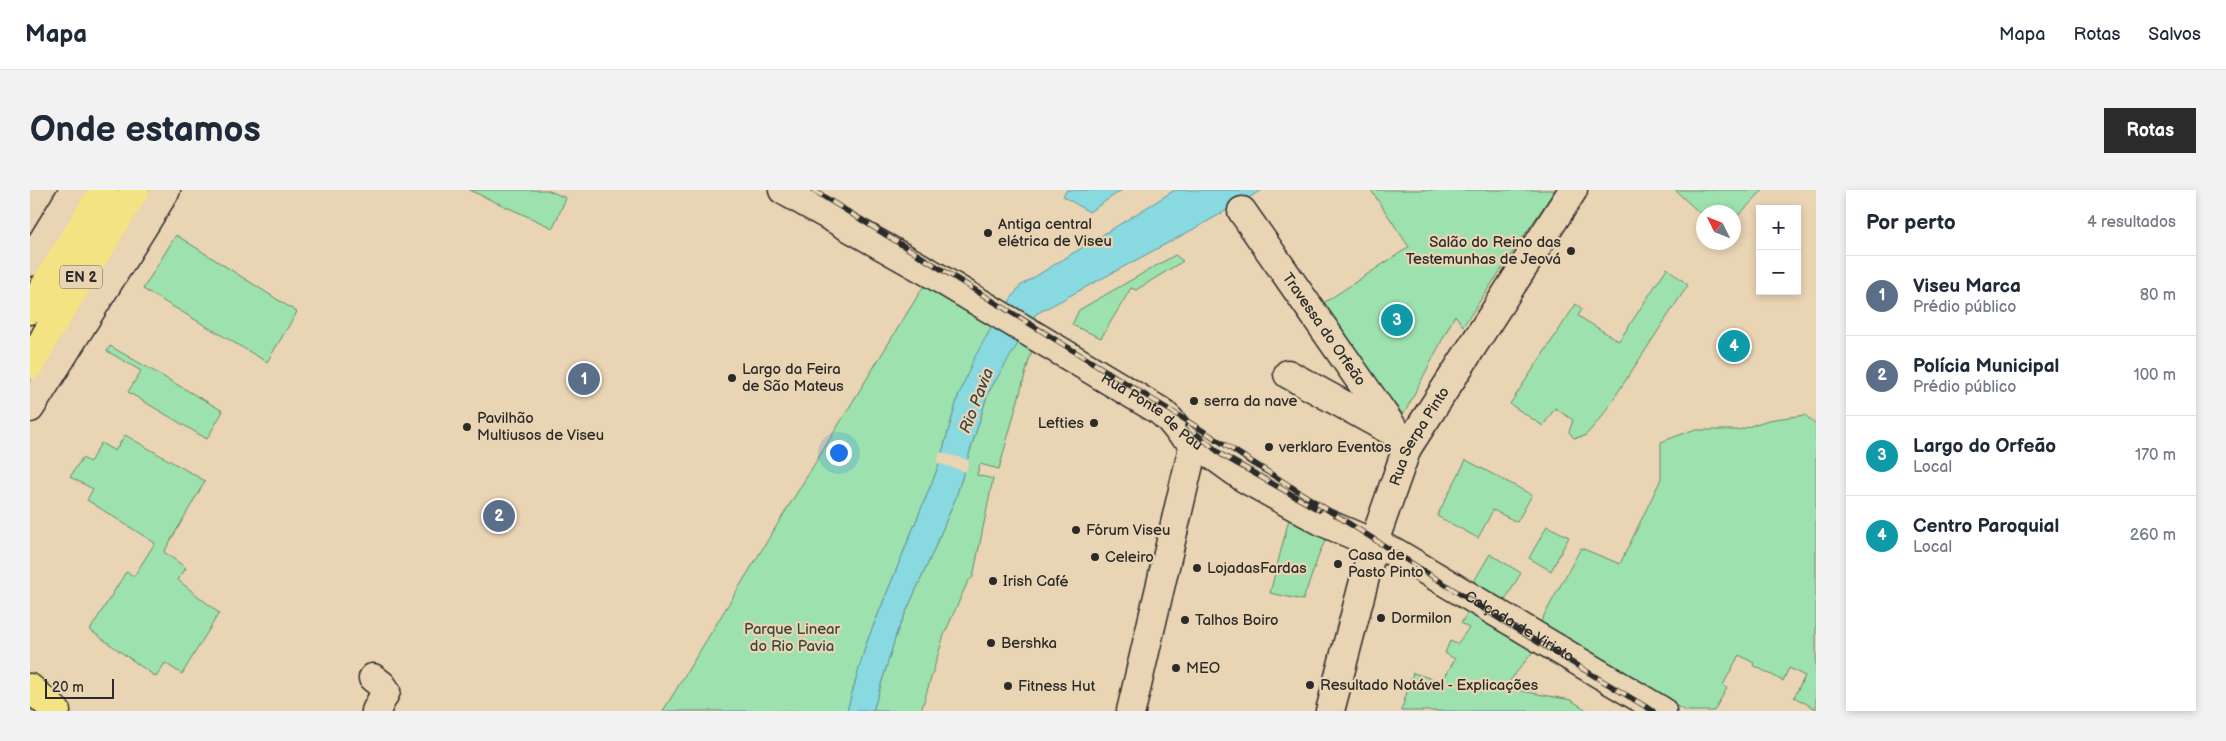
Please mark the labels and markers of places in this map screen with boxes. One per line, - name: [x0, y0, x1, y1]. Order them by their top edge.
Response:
- place label: Antiga central elétrica de Viseu: [998, 215, 1112, 251]
- marker: Antiga central elétrica de Viseu: [982, 227, 994, 239]
- place label: Salão do Reino das Testemunhas de Jeová: [1406, 233, 1562, 269]
- marker: Salão do Reino das Testemunhas de Jeová: [1565, 245, 1577, 257]
- pin: 3: [1381, 301, 1413, 339]
- pin: 4: [1718, 327, 1750, 365]
- pin: 1: [568, 360, 600, 398]
- place label: Largo da Feira de São Mateus: [742, 360, 844, 396]
- marker: Largo da Feira de São Mateus: [726, 372, 738, 384]
- place label: serra da nave: [1204, 392, 1298, 411]
- marker: serra da nave: [1188, 395, 1200, 407]
- place label: Pavilhão Multiusos de Viseu: [477, 409, 604, 445]
- place label: Lefties: [1038, 414, 1085, 433]
- marker: Lefties: [1088, 417, 1100, 429]
- marker: Pavilhão Multiusos de Viseu: [461, 421, 473, 433]
- place label: verklaro Eventos: [1278, 438, 1392, 457]
- marker: verklaro Eventos: [1263, 441, 1275, 453]
- pin: 2: [483, 497, 515, 535]
- place label: Fórum Viseu: [1086, 521, 1170, 540]
- marker: Fórum Viseu: [1070, 524, 1082, 536]
- place label: Casa de Pasto Pinto: [1348, 546, 1424, 582]
- place label: Celeiro: [1105, 548, 1154, 567]
- marker: Celeiro: [1089, 551, 1101, 563]
- marker: Casa de Pasto Pinto: [1332, 558, 1344, 570]
- place label: LojadasFardas: [1207, 559, 1307, 578]
- marker: LojadasFardas: [1191, 562, 1203, 574]
- place label: Irish Café: [1003, 572, 1069, 591]
- marker: Irish Café: [987, 575, 999, 587]
- place label: Dormilon: [1391, 609, 1452, 628]
- place label: Talhos Boiro: [1195, 611, 1279, 630]
- marker: Dormilon: [1375, 612, 1387, 624]
- marker: Talhos Boiro: [1179, 614, 1191, 626]
- place label: Bershka: [1001, 634, 1057, 653]
- marker: Bershka: [985, 637, 997, 649]
- place label: MEO: [1186, 659, 1220, 678]
- marker: MEO: [1170, 662, 1182, 674]
- place label: Resultado Notável - Explicações: [1320, 676, 1539, 695]
- place label: Fitness Hut: [1018, 677, 1096, 696]
- marker: Resultado Notável - Explicações: [1304, 679, 1316, 691]
- marker: Fitness Hut: [1002, 680, 1014, 692]

